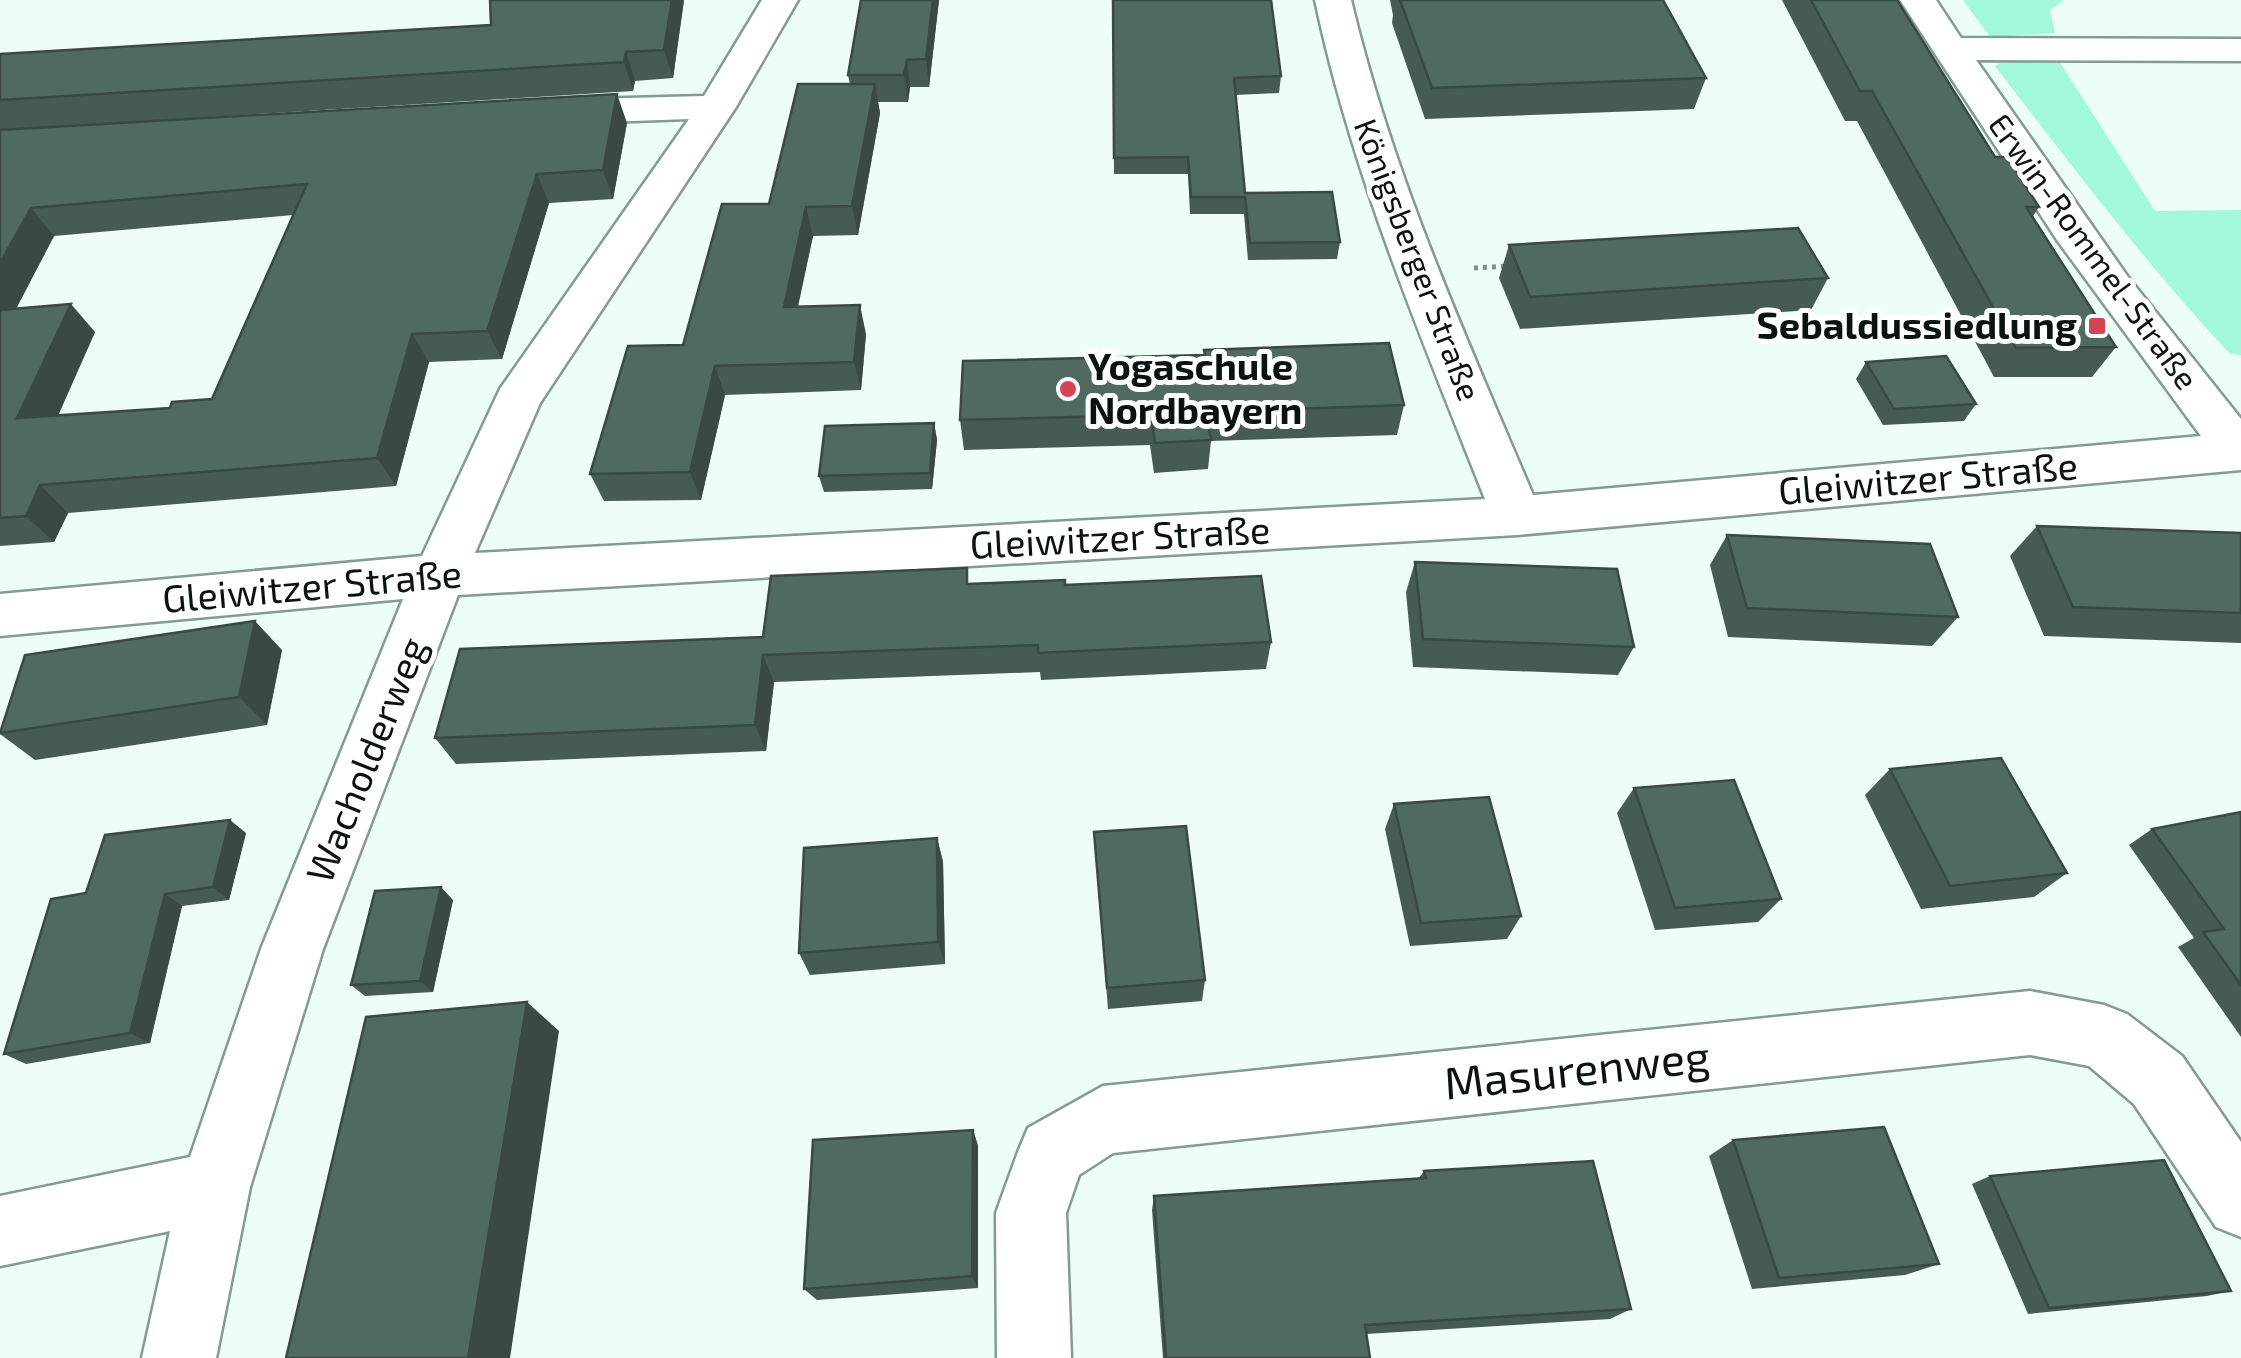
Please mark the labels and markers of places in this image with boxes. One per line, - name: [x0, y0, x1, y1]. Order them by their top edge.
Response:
- place label: Sebaldussiedlung: [1757, 301, 2077, 347]
- marker: Sebaldussiedlung: [2086, 315, 2108, 337]
- place label: Yogaschule Nordbayern: [1088, 342, 1302, 432]
- marker: Yogaschule Nordbayern: [1057, 378, 1079, 400]

